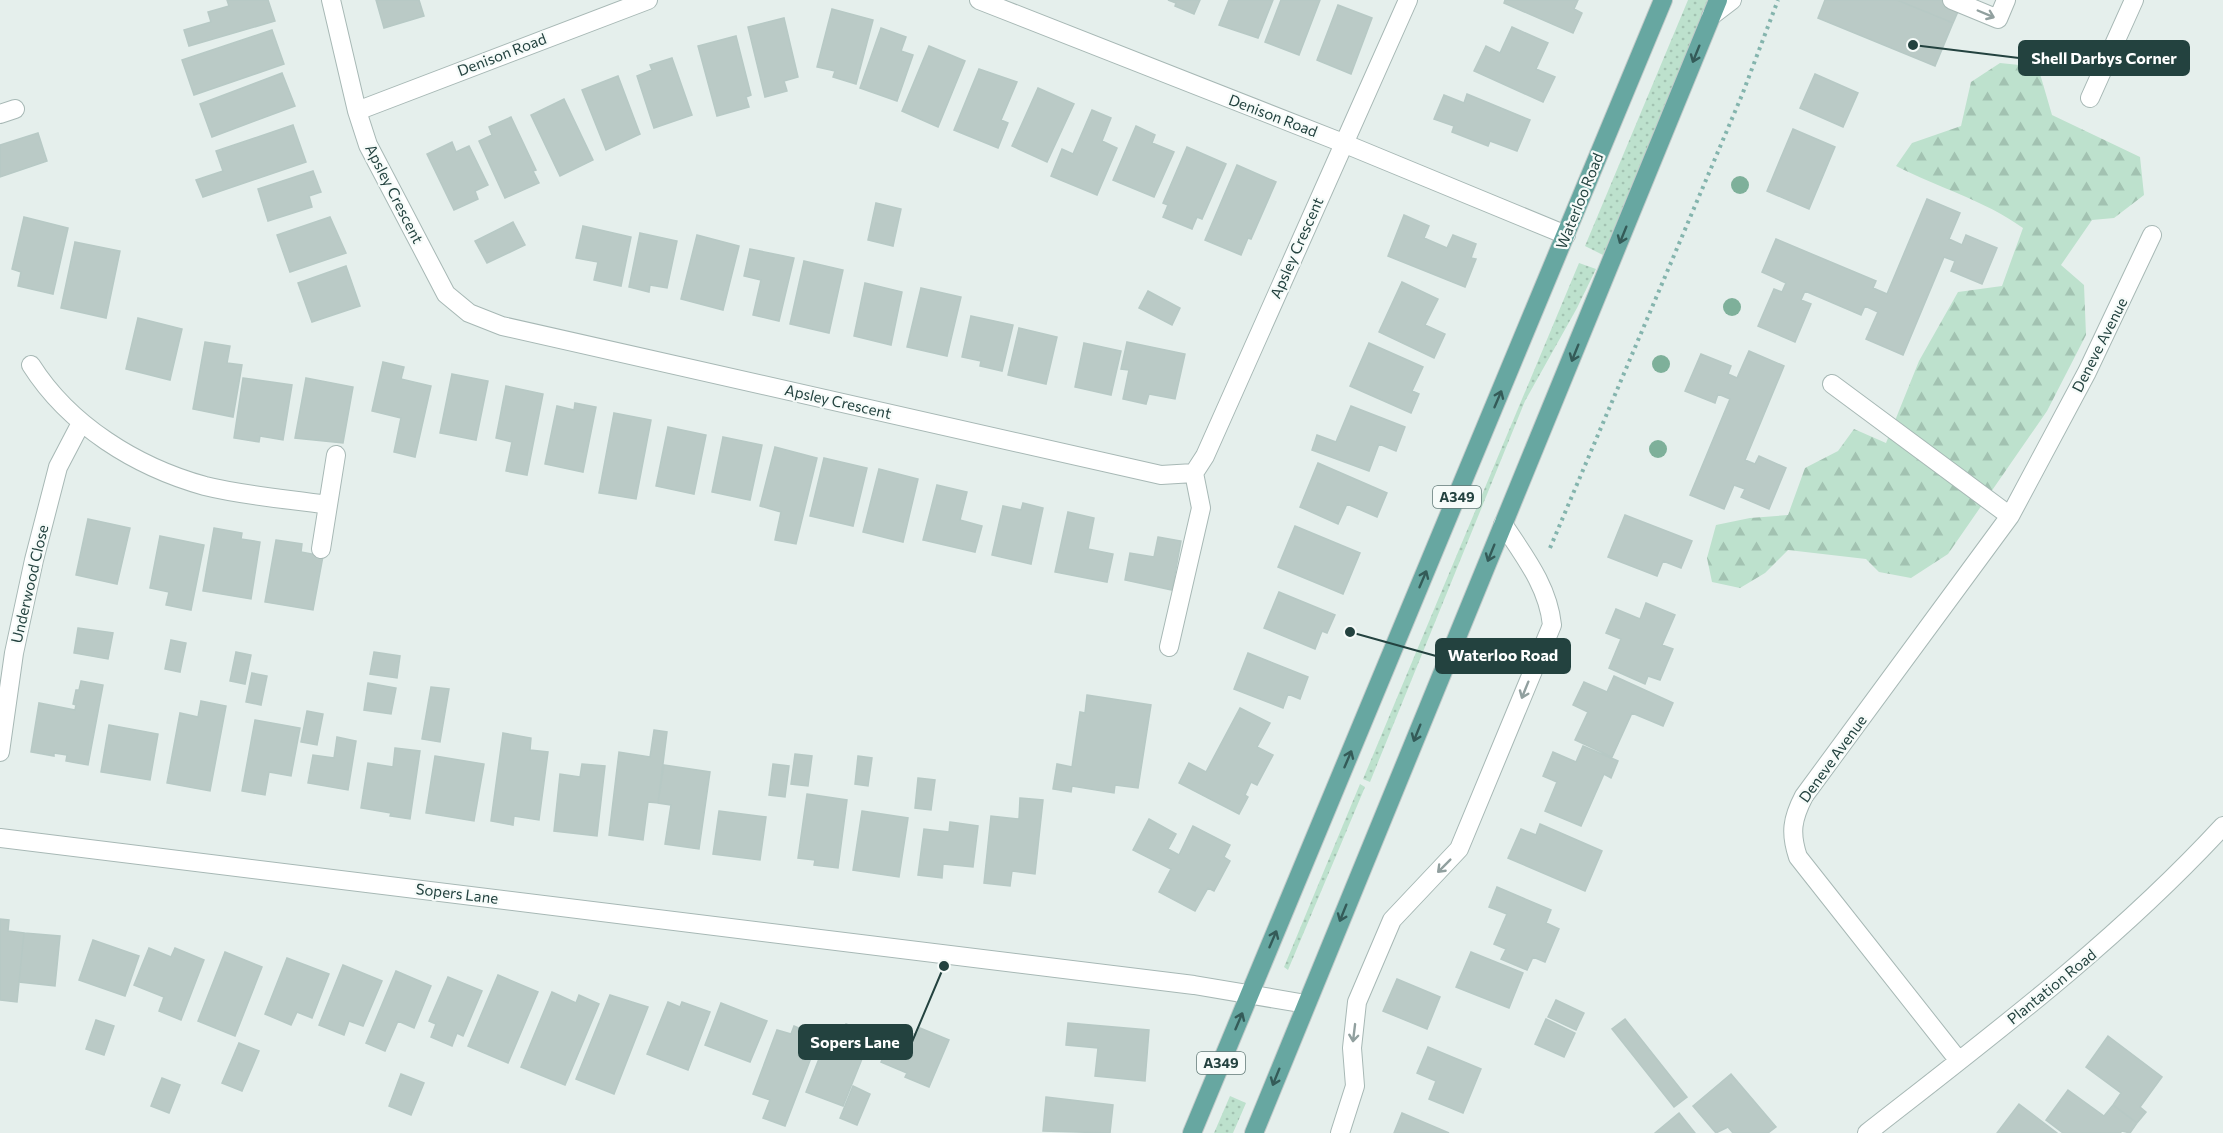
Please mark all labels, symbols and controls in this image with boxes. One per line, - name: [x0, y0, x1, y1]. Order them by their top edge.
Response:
- one-way arrow: [1976, 9, 1995, 20]
- street label: Denison Road: [455, 29, 549, 79]
- callout: Shell Darbys Corner: [2019, 41, 2189, 75]
- one-way arrow: [1690, 44, 1701, 63]
- text: Shell Darbys Corner: [2031, 48, 2177, 67]
- street label: Denison Road: [1226, 90, 1320, 140]
- street label: Apsley Crescent: [362, 141, 428, 246]
- street label: Waterloo Road: [1552, 150, 1607, 251]
- street label: Apsley Crescent: [1266, 194, 1326, 301]
- one-way arrow: [1617, 225, 1628, 244]
- street label: Deneve Avenue: [2068, 294, 2131, 395]
- one-way arrow: [1569, 343, 1580, 362]
- street label: Apsley Crescent: [783, 380, 893, 422]
- one-way arrow: [1493, 390, 1504, 409]
- road number: A349: [1433, 486, 1481, 508]
- street label: Underwood Close: [7, 523, 51, 645]
- one-way arrow: [1485, 543, 1496, 561]
- one-way arrow: [1418, 570, 1429, 589]
- callout: Waterloo Road: [1436, 639, 1570, 673]
- text: Waterloo Road: [1448, 645, 1558, 664]
- one-way arrow: [1519, 680, 1530, 699]
- street label: Deneve Avenue: [1794, 711, 1870, 806]
- one-way arrow: [1411, 723, 1422, 742]
- one-way arrow: [1343, 750, 1354, 769]
- one-way arrow: [1436, 858, 1451, 873]
- street label: Sopers Lane: [415, 879, 499, 907]
- one-way arrow: [1337, 904, 1348, 922]
- one-way arrow: [1268, 930, 1279, 949]
- street label: Plantation Road: [2003, 945, 2099, 1028]
- one-way arrow: [1234, 1012, 1245, 1031]
- one-way arrow: [1348, 1022, 1359, 1042]
- callout: Sopers Lane: [799, 1025, 912, 1059]
- text: Sopers Lane: [810, 1032, 900, 1051]
- road number: A349: [1197, 1052, 1245, 1074]
- one-way arrow: [1270, 1068, 1281, 1086]

